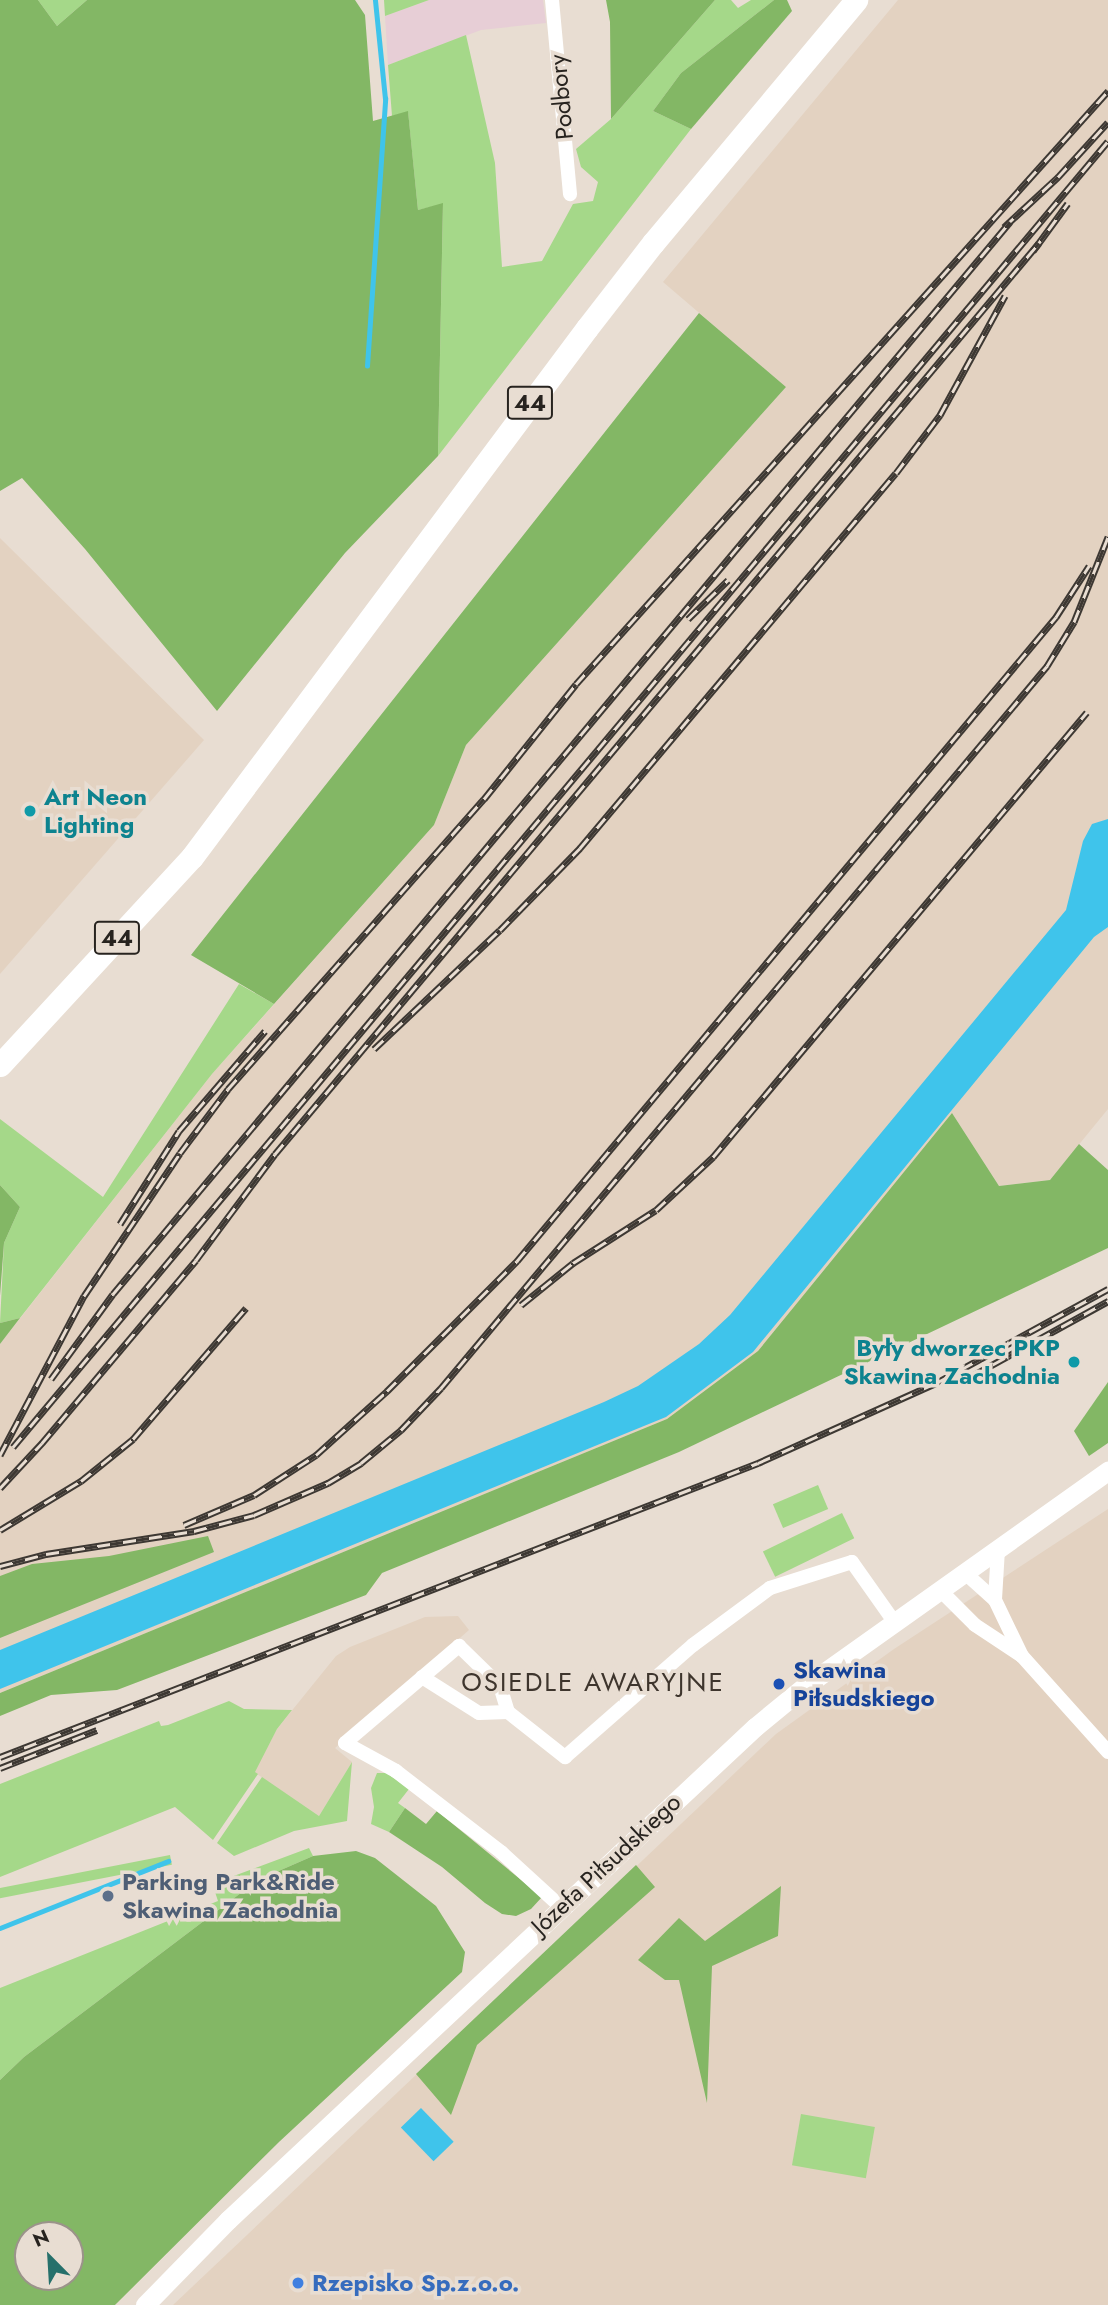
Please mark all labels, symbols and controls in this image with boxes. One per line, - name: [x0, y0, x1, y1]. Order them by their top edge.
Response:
- street label: Podbory: [543, 53, 579, 141]
- road number: 44: [505, 384, 554, 422]
- place label: Art Neon Lighting: [44, 783, 147, 839]
- marker: Art Neon Lighting: [22, 803, 38, 819]
- road number: 44: [92, 918, 142, 958]
- place label: Były dworzec PKP Skawina Zachodnia: [844, 1334, 1060, 1390]
- marker: Były dworzec PKP Skawina Zachodnia: [1066, 1354, 1082, 1370]
- place label: Skawina Piłsudskiego: [793, 1656, 935, 1712]
- district label: OSIEDLE AWARYJNE: [463, 1667, 723, 1699]
- marker: Skawina Piłsudskiego: [771, 1676, 787, 1692]
- street label: Józefa Piłsudskiego: [525, 1787, 687, 1941]
- place label: Parking Park&Ride Skawina Zachodnia: [122, 1868, 338, 1924]
- marker: Parking Park&Ride Skawina Zachodnia: [100, 1888, 116, 1904]
- north arrow: [14, 2221, 84, 2291]
- text: N: [29, 2223, 53, 2254]
- place label: Rzepisko Sp.z.o.o.: [312, 2269, 519, 2297]
- marker: Rzepisko Sp.z.o.o.: [290, 2275, 306, 2291]

